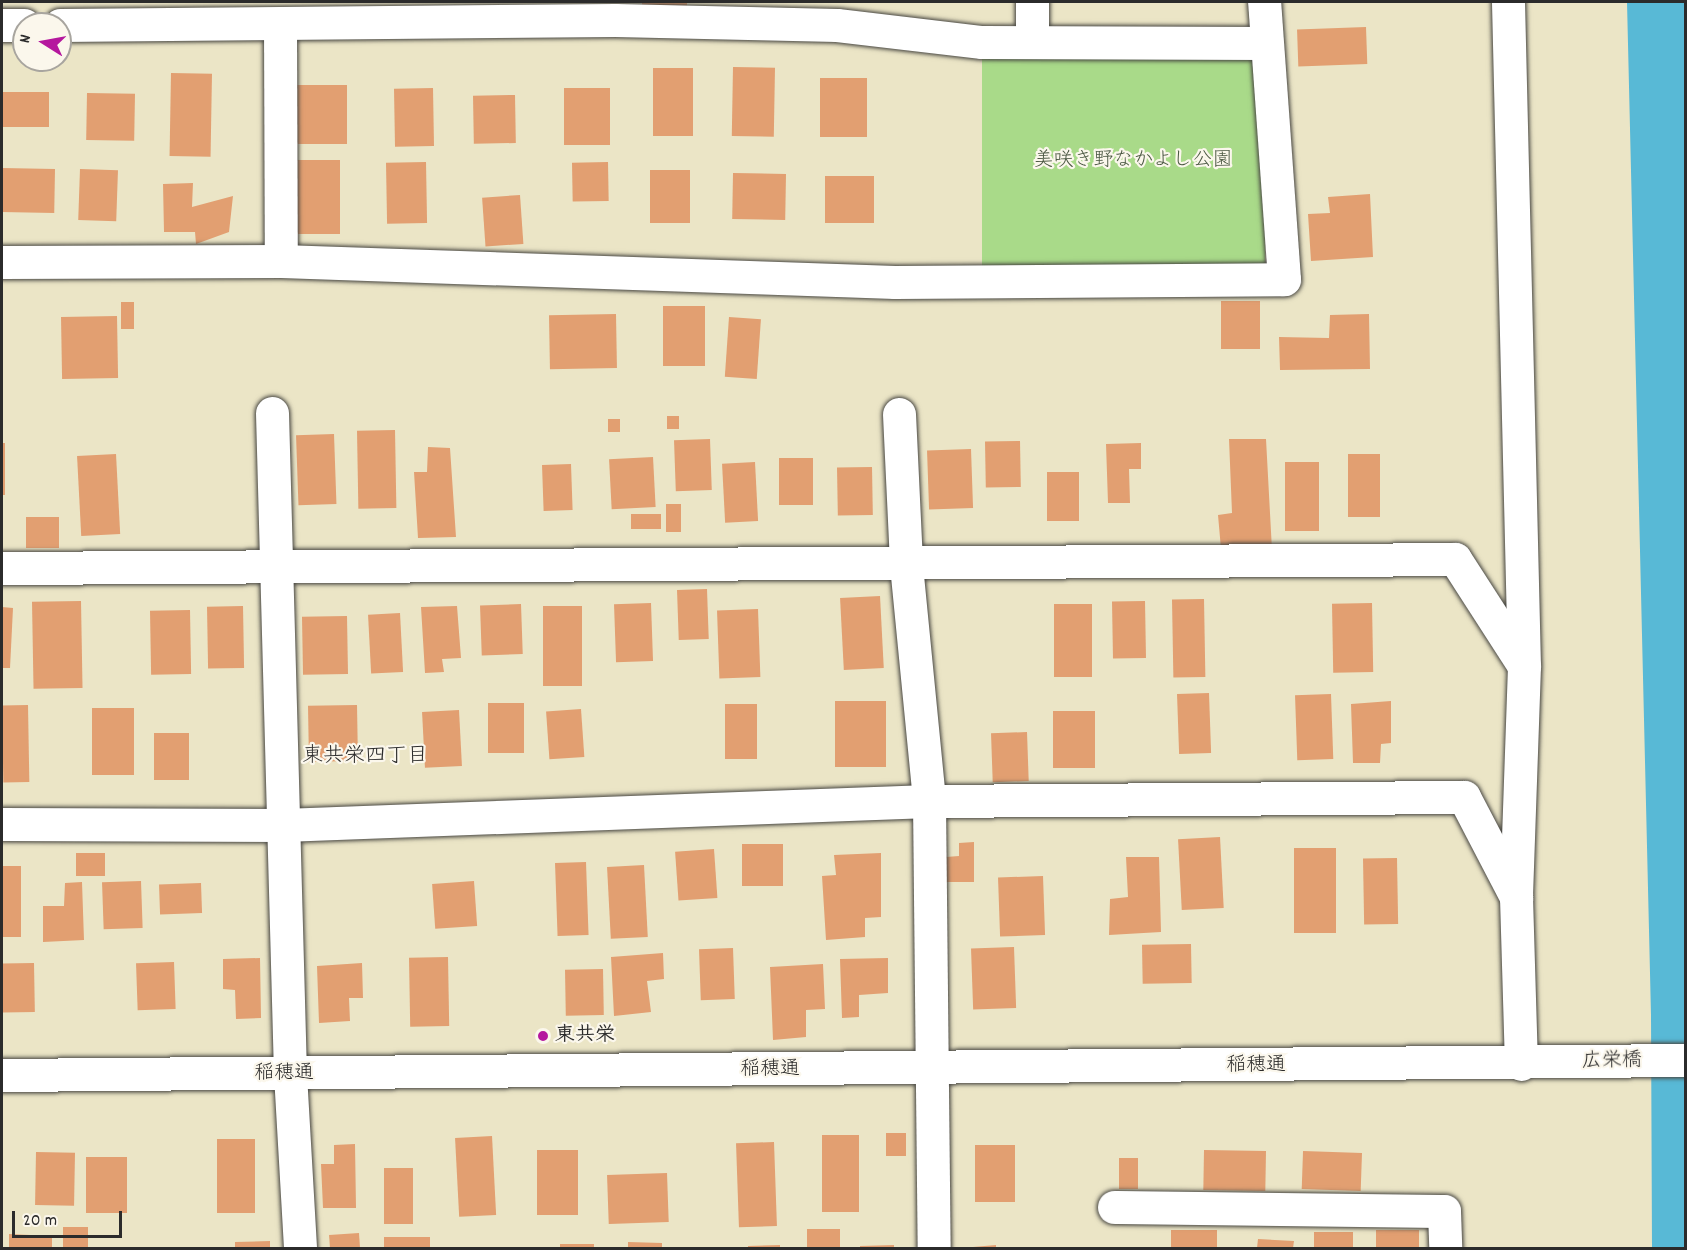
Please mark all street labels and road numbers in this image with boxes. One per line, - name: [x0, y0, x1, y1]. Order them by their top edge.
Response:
- street label: 広栄橋: [1582, 1049, 1642, 1075]
- street label: 稲穂通: [1226, 1054, 1286, 1078]
- street label: 稲穂通: [740, 1058, 800, 1082]
- street label: 稲穂通: [254, 1062, 314, 1086]

